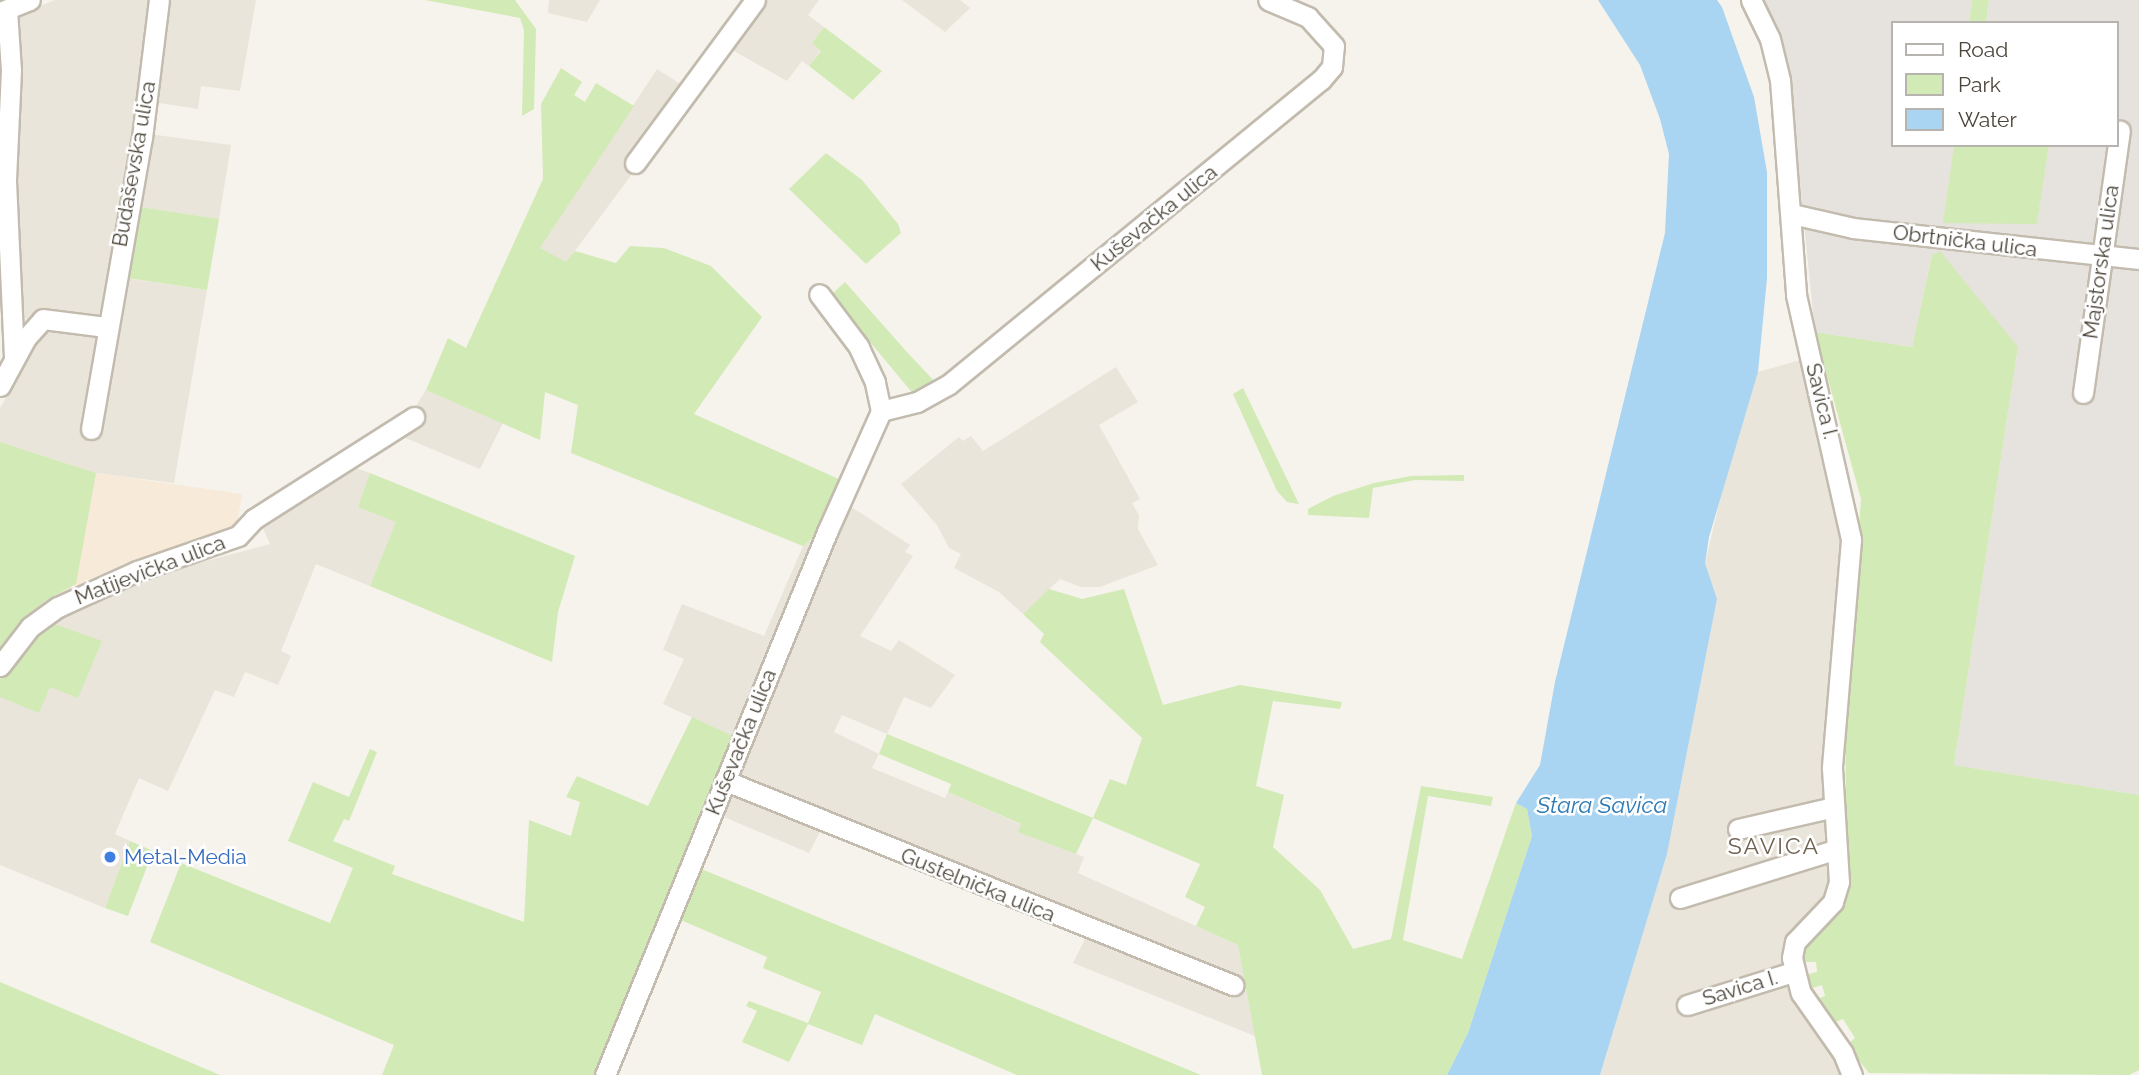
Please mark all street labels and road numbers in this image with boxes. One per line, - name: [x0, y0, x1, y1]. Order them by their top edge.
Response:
- street label: Budaševska ulica: [107, 79, 161, 249]
- street label: Kuševačka ulica: [1086, 159, 1222, 277]
- street label: Majstorska ulica: [2078, 183, 2124, 341]
- street label: Obrtnička ulica: [1891, 220, 2039, 262]
- street label: Savica I.: [1800, 361, 1844, 441]
- street label: Matijevička ulica: [71, 530, 229, 610]
- street label: Kuševačka ulica: [700, 665, 782, 819]
- street label: Gustelnička ulica: [897, 843, 1059, 927]
- street label: Savica I.: [1699, 965, 1781, 1011]

